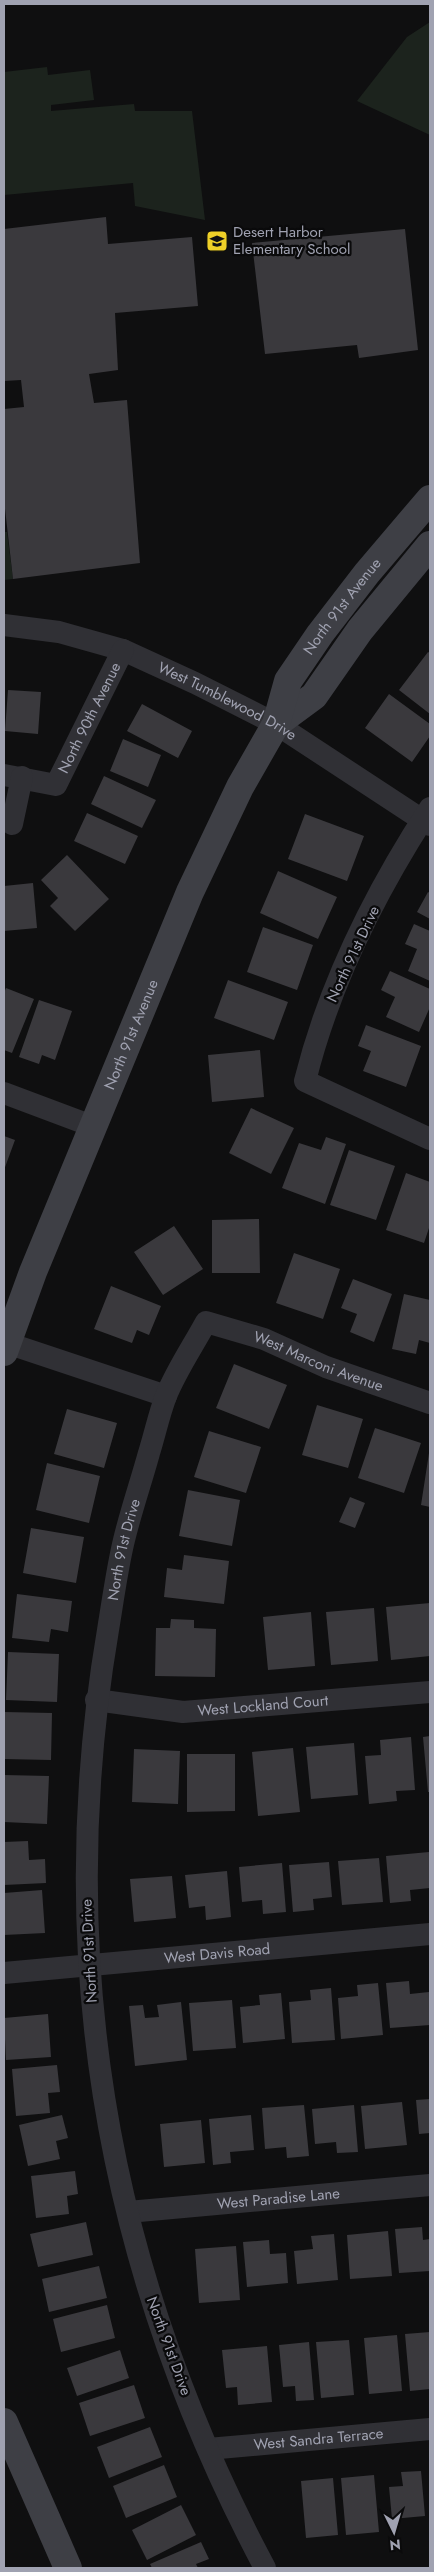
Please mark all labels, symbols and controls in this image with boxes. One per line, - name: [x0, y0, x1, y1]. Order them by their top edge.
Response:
- place label: Desert Harbor Elementary School: [233, 221, 350, 260]
- school or university icon: Desert Harbor Elementary School: [205, 229, 229, 253]
- street label: North 91st Avenue: [298, 553, 387, 659]
- street label: West Tumblewood Drive: [154, 656, 301, 746]
- street label: North 90th Avenue: [53, 658, 126, 777]
- street label: North 91st Drive: [321, 902, 385, 1006]
- street label: North 91st Avenue: [99, 976, 164, 1093]
- street label: West Marconi Avenue: [251, 1326, 387, 1397]
- street label: North 91st Drive: [102, 1496, 146, 1602]
- street label: West Lockland Court: [197, 1689, 330, 1722]
- street label: North 91st Drive: [75, 1898, 103, 2003]
- street label: West Davis Road: [163, 1938, 271, 1969]
- street label: West Paradise Lane: [216, 2182, 341, 2215]
- street label: North 91st Drive: [141, 2293, 197, 2399]
- street label: West Sandra Terrace: [253, 2422, 385, 2456]
- north arrow: [369, 2507, 419, 2557]
- text: N: [389, 2535, 402, 2555]

